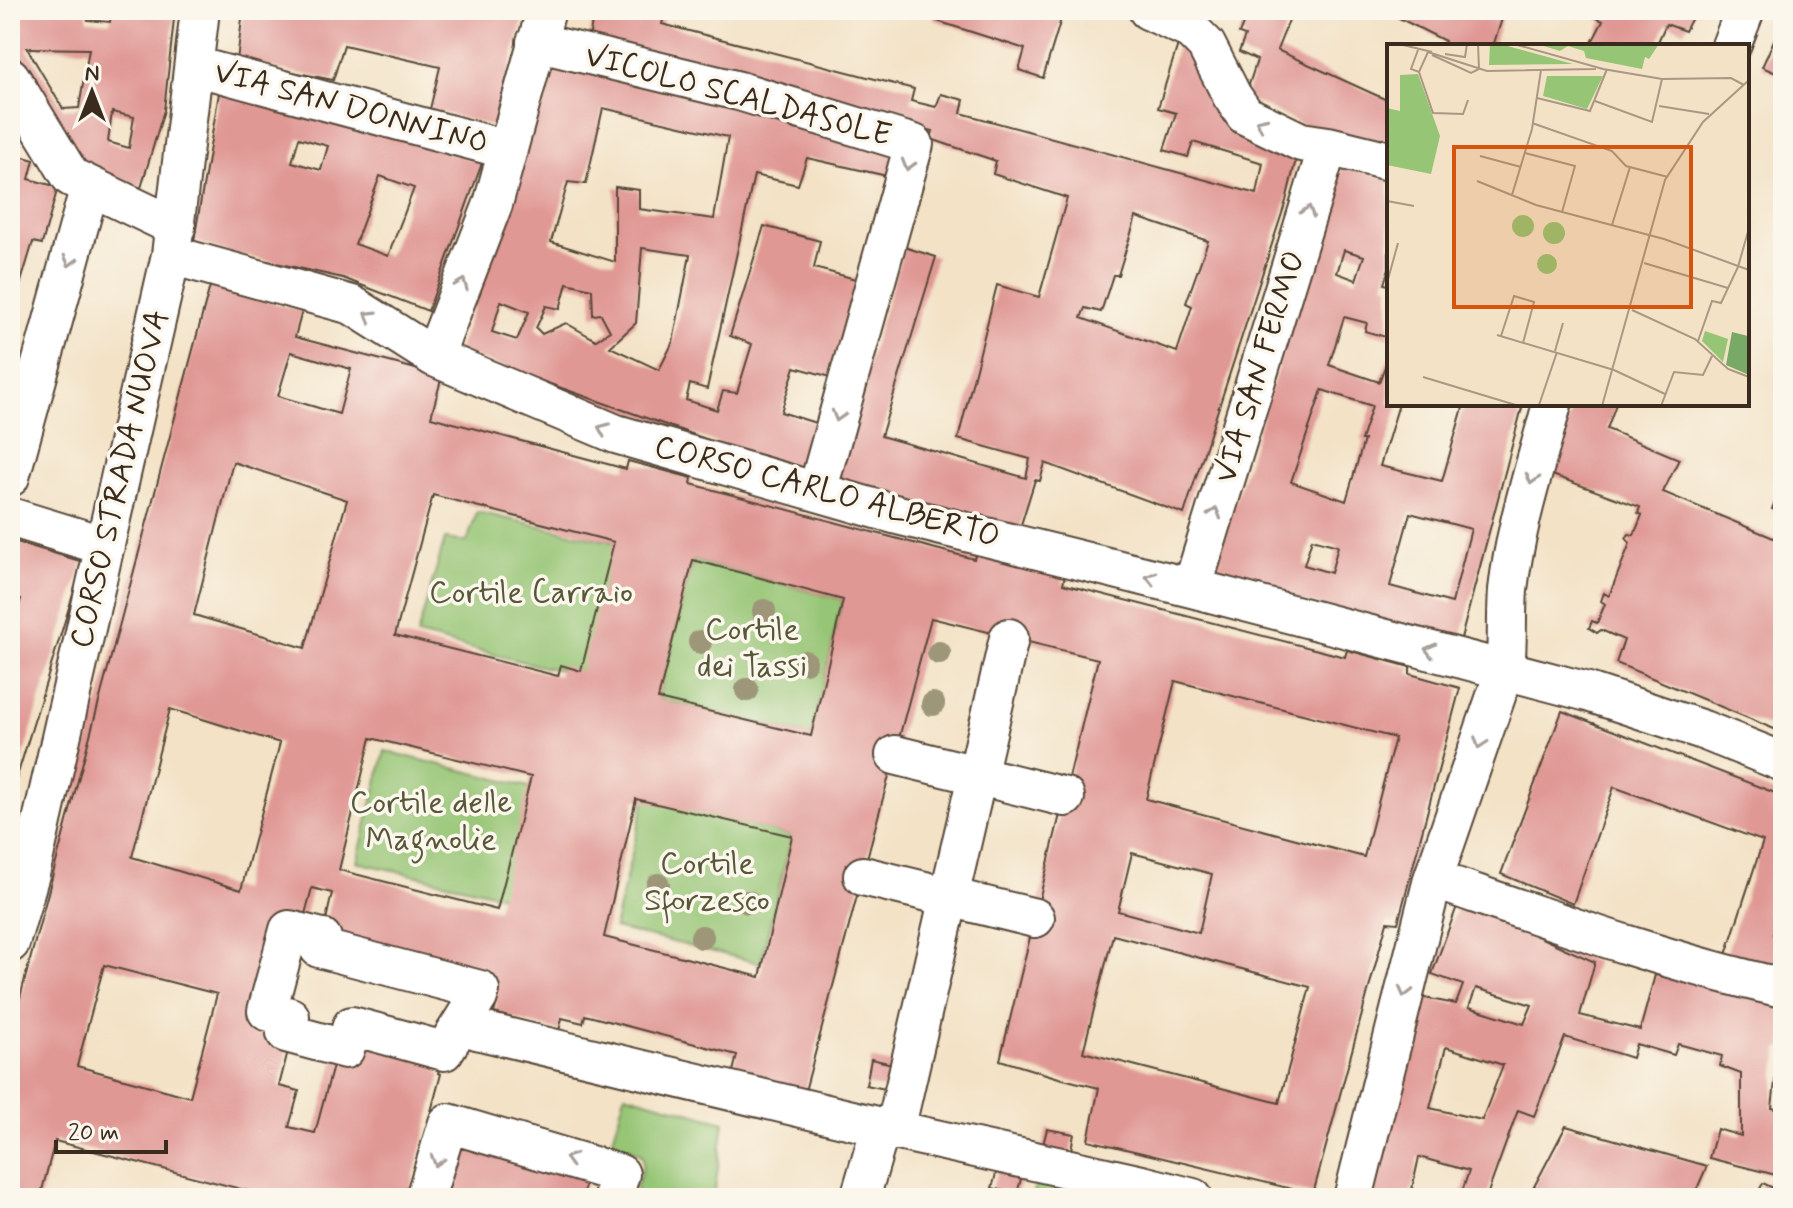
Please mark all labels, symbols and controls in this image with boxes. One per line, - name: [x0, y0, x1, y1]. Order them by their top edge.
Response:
- street label: VICOLO SCALDASOLE: [580, 35, 896, 157]
- inset map: [1387, 44, 1749, 406]
- street label: VIA SAN DONNINO: [209, 51, 493, 165]
- north arrow: [52, 52, 132, 132]
- text: N: [85, 60, 99, 88]
- one-way arrow: [1255, 117, 1270, 133]
- one-way arrow: [901, 158, 918, 172]
- one-way arrow: [1299, 205, 1315, 219]
- street label: VIA SAN FERMO: [1205, 246, 1315, 488]
- one-way arrow: [62, 254, 79, 268]
- one-way arrow: [452, 278, 469, 292]
- street label: CORSO STRADA NUOVA: [61, 306, 179, 652]
- one-way arrow: [364, 311, 378, 326]
- one-way arrow: [831, 408, 847, 422]
- one-way arrow: [597, 422, 611, 438]
- street label: CORSO CARLO ALBERTO: [650, 426, 1004, 558]
- one-way arrow: [1524, 472, 1541, 486]
- one-way arrow: [1206, 507, 1222, 521]
- one-way arrow: [1145, 570, 1158, 587]
- park label: Cortile Carraio: [429, 572, 633, 614]
- park label: Cortile dei Tassi: [697, 609, 807, 688]
- one-way arrow: [1423, 642, 1437, 659]
- one-way arrow: [1473, 736, 1489, 750]
- park label: Cortile delle Magnolie: [350, 782, 512, 864]
- park label: Cortile Sforzesco: [644, 843, 770, 924]
- one-way arrow: [1397, 985, 1414, 998]
- scale bar: [56, 1104, 166, 1154]
- text: 20 m: [68, 1118, 119, 1149]
- one-way arrow: [563, 1152, 577, 1168]
- one-way arrow: [430, 1153, 446, 1167]

